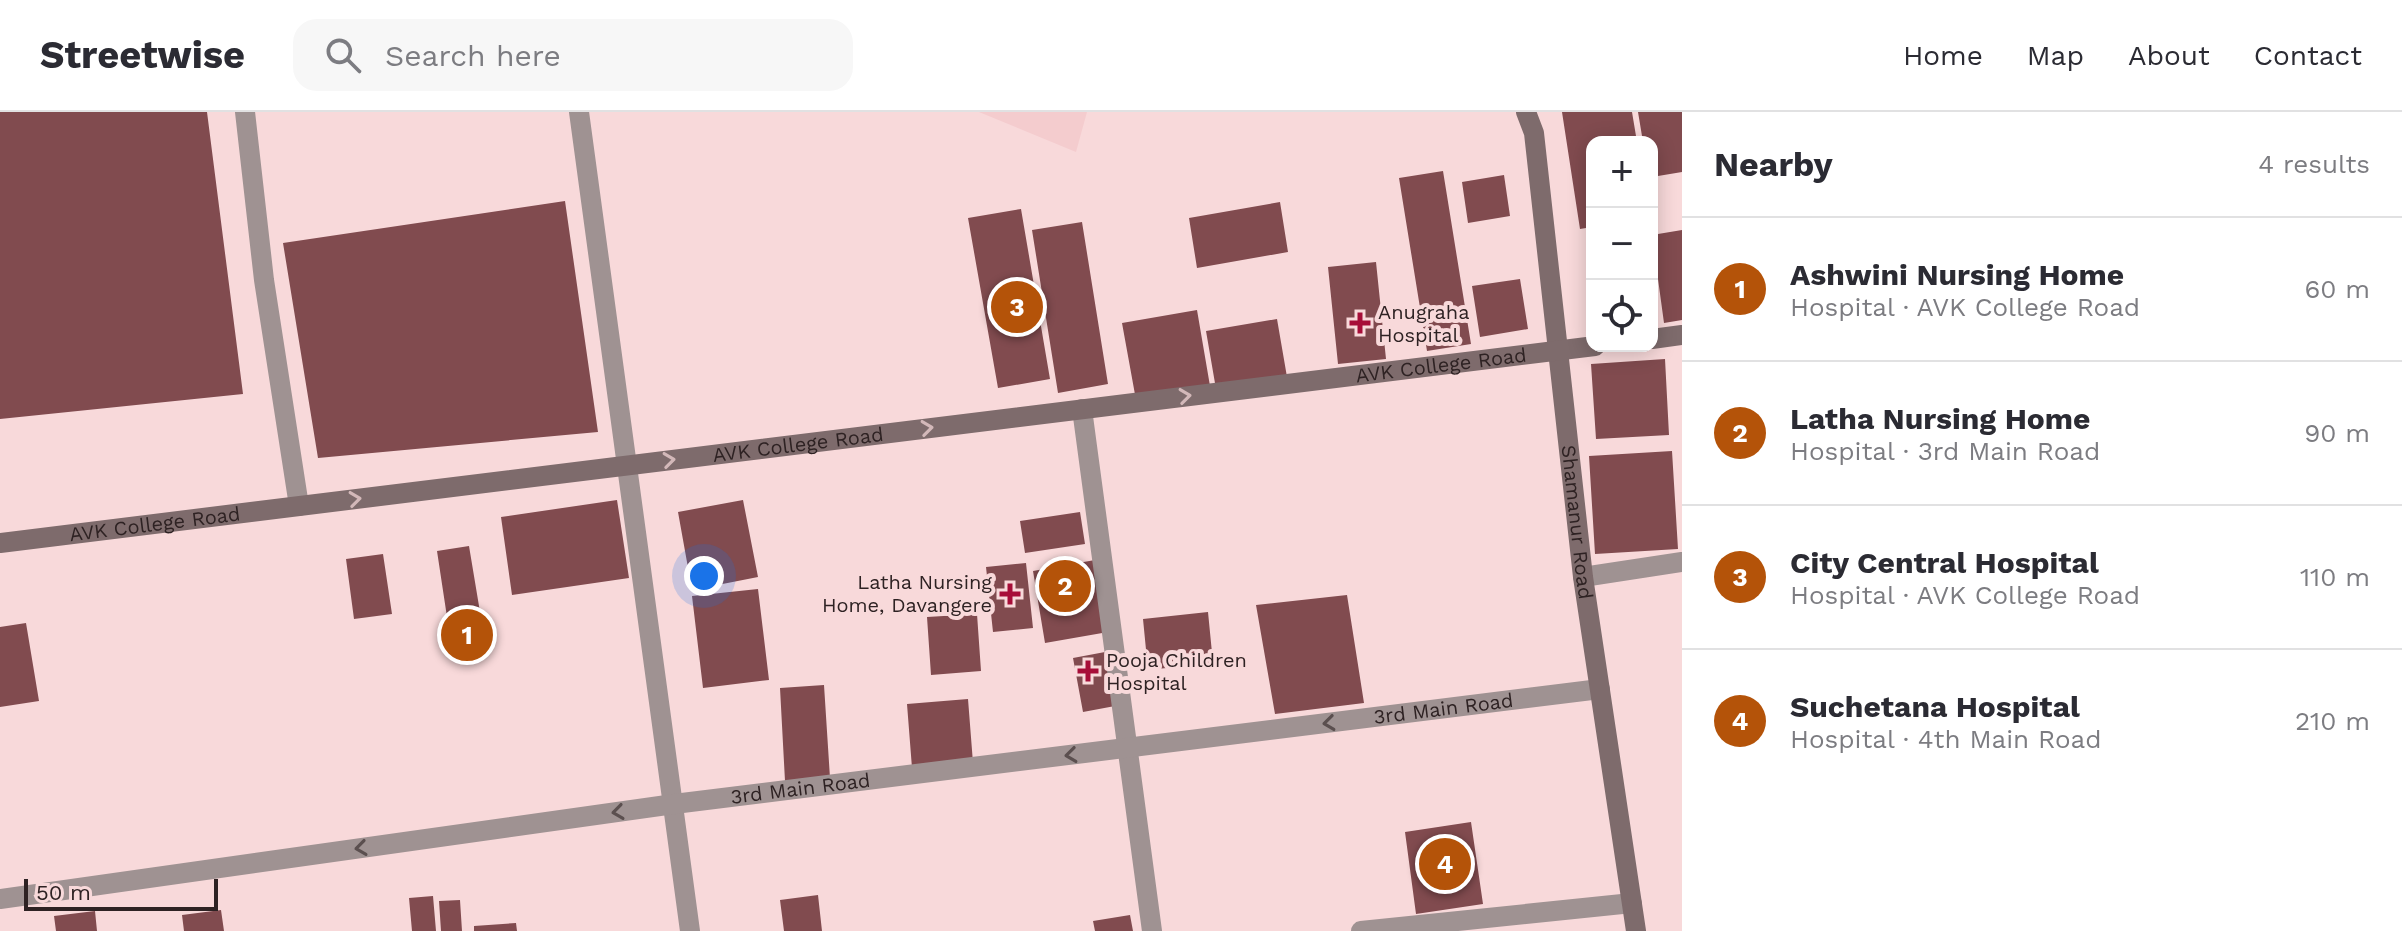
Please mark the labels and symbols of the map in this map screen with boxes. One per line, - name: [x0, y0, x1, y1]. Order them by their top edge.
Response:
- pin: 3: [991, 277, 1043, 337]
- place label: Anugraha Hospital: [1378, 300, 1469, 347]
- marker: Anugraha Hospital: [1349, 312, 1371, 334]
- street label: AVK College Road: [1354, 343, 1528, 387]
- one-way arrow: [1179, 388, 1192, 405]
- one-way arrow: [920, 420, 934, 437]
- street label: AVK College Road: [711, 422, 885, 467]
- street label: Shamanur Road: [1557, 444, 1598, 601]
- one-way arrow: [663, 451, 676, 468]
- one-way arrow: [348, 491, 362, 508]
- street label: AVK College Road: [68, 501, 242, 546]
- your location: [684, 556, 724, 596]
- pin: 2: [1039, 556, 1091, 616]
- place label: Latha Nursing Home, Davangere: [822, 570, 992, 617]
- marker: Latha Nursing Home, Davangere: [999, 583, 1021, 605]
- pin: 1: [441, 605, 493, 665]
- place label: Pooja Children Hospital: [1106, 648, 1247, 695]
- marker: Pooja Children Hospital: [1077, 660, 1099, 682]
- street label: 3rd Main Road: [1372, 688, 1515, 729]
- one-way arrow: [1322, 714, 1335, 731]
- one-way arrow: [1064, 746, 1077, 763]
- street label: 3rd Main Road: [729, 768, 872, 809]
- one-way arrow: [611, 803, 625, 820]
- pin: 4: [1419, 834, 1471, 894]
- one-way arrow: [354, 839, 367, 856]
- scale bar: [24, 875, 218, 911]

